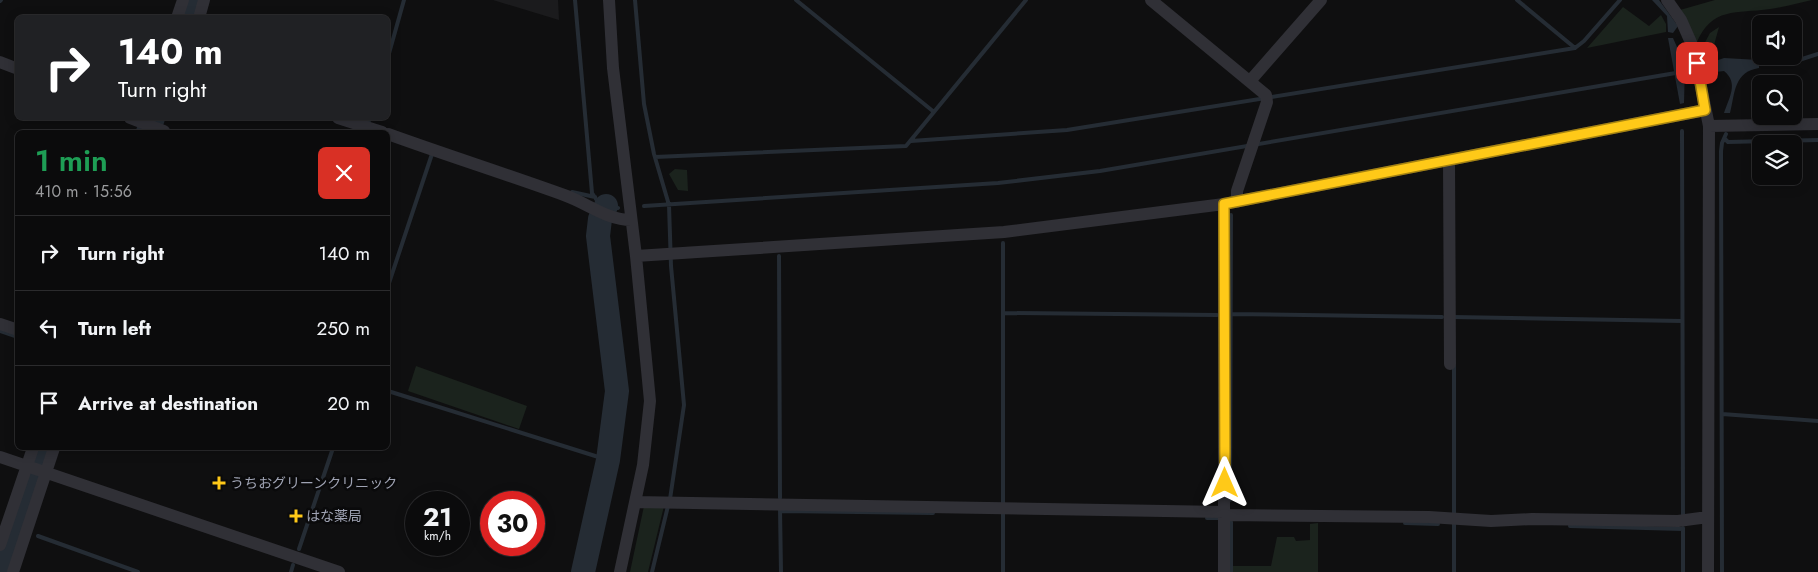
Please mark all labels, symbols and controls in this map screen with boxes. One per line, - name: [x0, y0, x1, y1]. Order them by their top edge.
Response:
- map controls: [1752, 15, 1802, 185]
- button: sound: [1752, 15, 1802, 65]
- text: 140 m: [118, 27, 223, 77]
- icon: right: [35, 35, 100, 100]
- pin: [1676, 42, 1718, 84]
- icon: arrive: [1683, 49, 1711, 77]
- text: Turn right: [118, 73, 206, 105]
- button: search: [1752, 75, 1802, 125]
- button: layers: [1752, 135, 1802, 185]
- text: 1 min: [35, 139, 108, 182]
- button: close: [318, 147, 370, 199]
- text: 410 m · 15:56: [35, 180, 132, 203]
- icon: right: [35, 239, 63, 267]
- text: Turn right: [78, 240, 164, 267]
- text: 140 m: [318, 240, 370, 267]
- icon: left: [35, 314, 63, 342]
- text: Turn left: [78, 315, 151, 342]
- text: 250 m: [317, 315, 370, 342]
- icon: arrive: [35, 389, 63, 417]
- text: Arrive at destination: [78, 390, 258, 417]
- text: 20 m: [327, 390, 370, 417]
- position arrow: [1198, 456, 1250, 508]
- place label: うちおグリーンクリニック: [230, 473, 397, 493]
- marker: うちおグリーンクリニック: [212, 476, 226, 490]
- speed limit sign: 30: [480, 491, 545, 556]
- text: 21: [423, 499, 452, 535]
- place label: はな薬局: [306, 506, 362, 526]
- marker: はな薬局: [290, 510, 302, 522]
- text: km/h: [424, 527, 451, 545]

